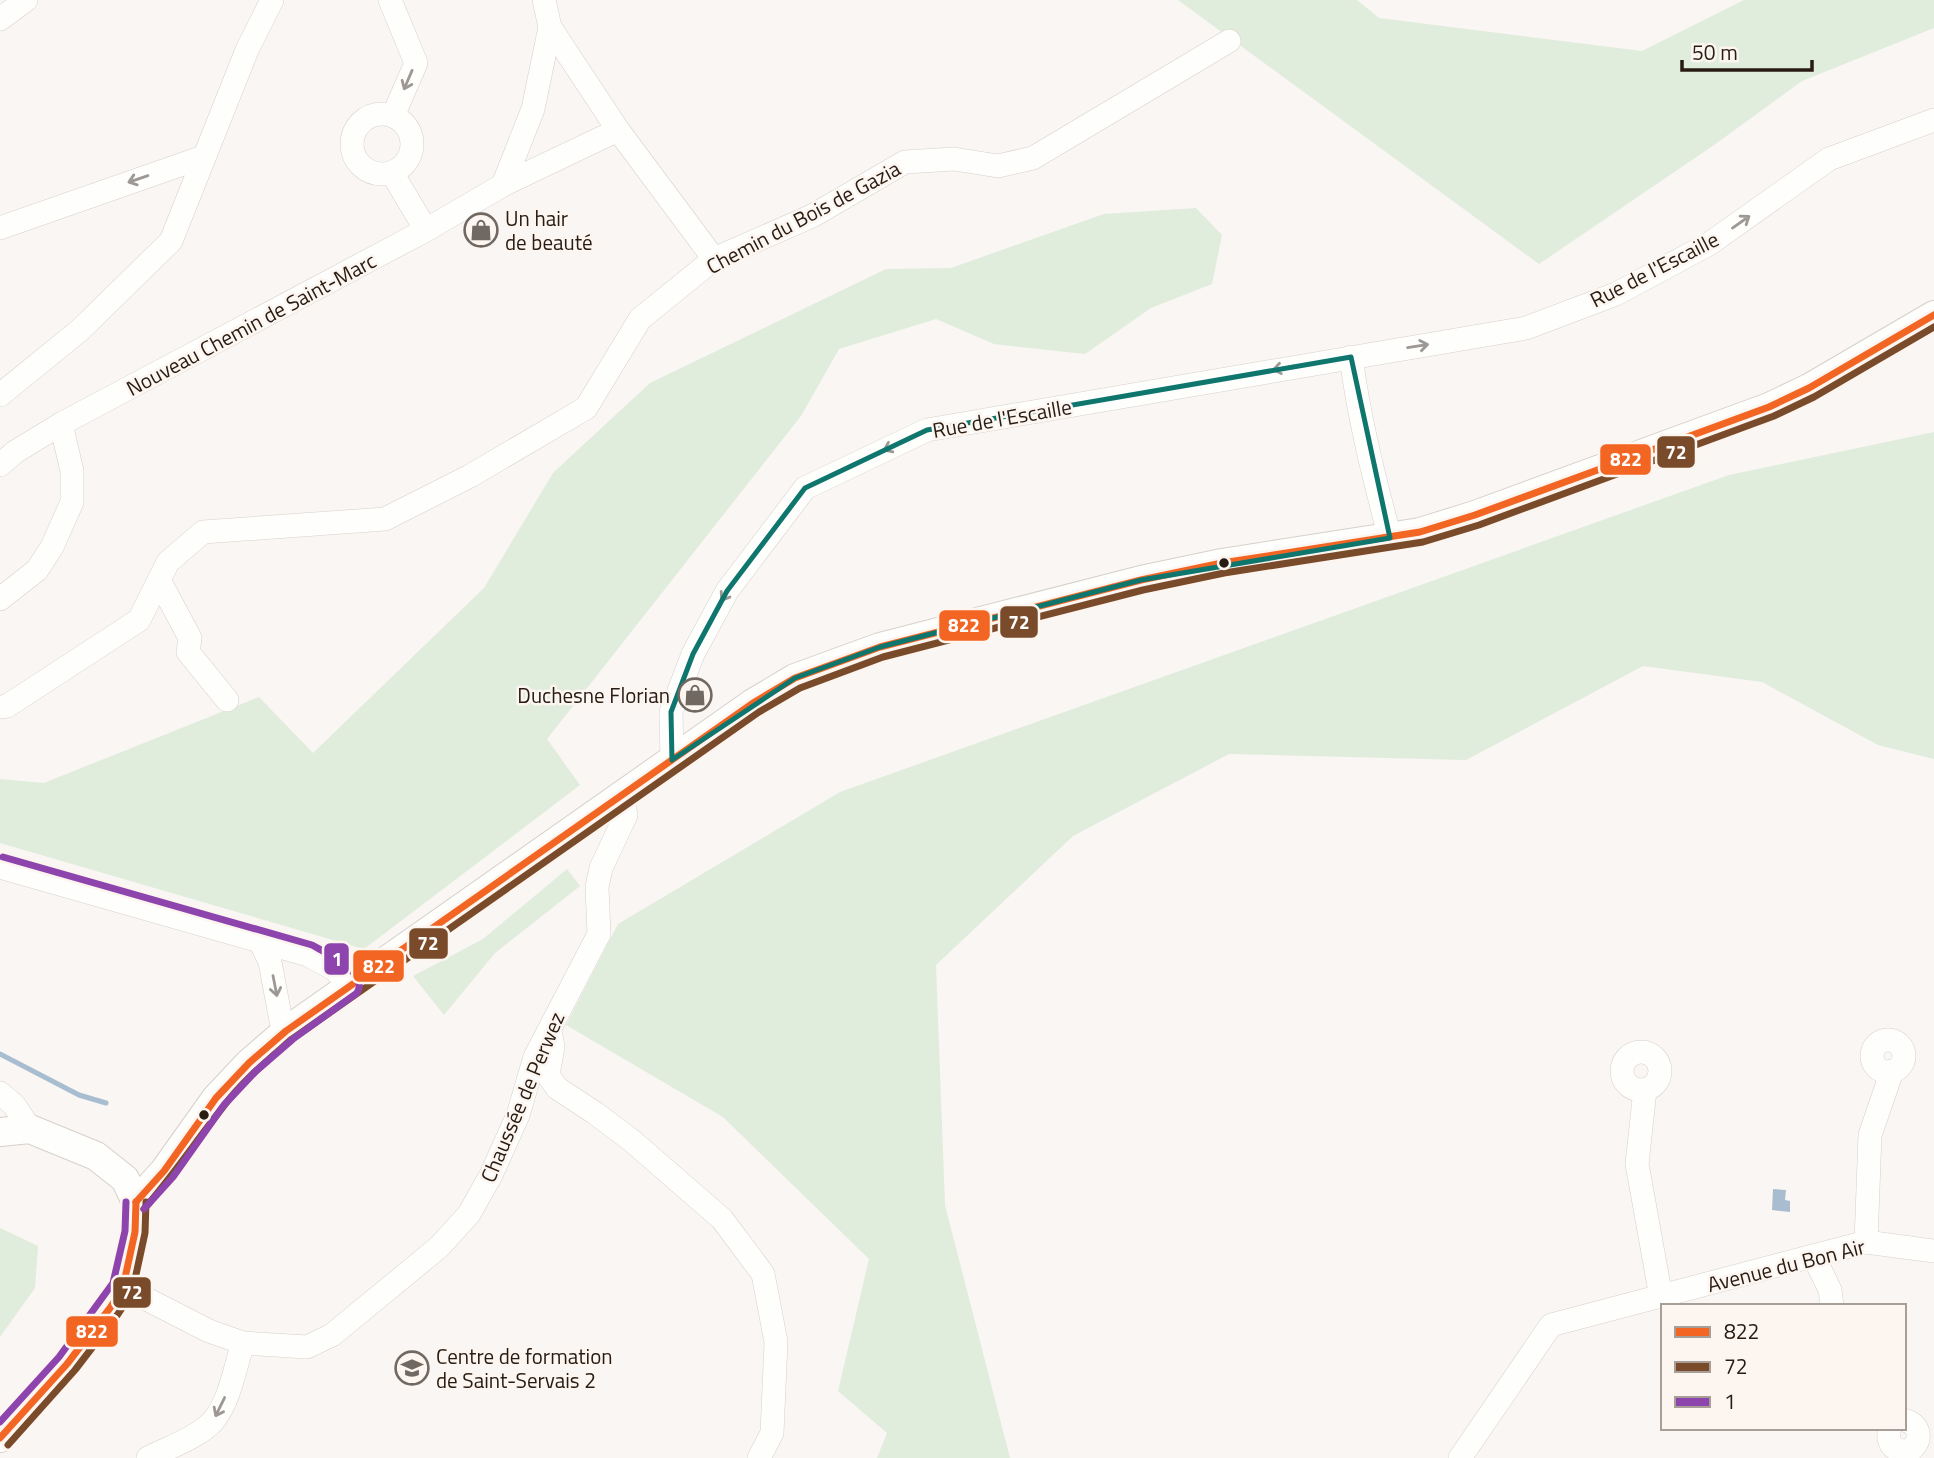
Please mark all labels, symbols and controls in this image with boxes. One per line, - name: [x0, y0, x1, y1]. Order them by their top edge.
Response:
- scale bar: [1682, 28, 1812, 72]
- text: 50 m: [1692, 36, 1738, 68]
- one-way arrow: [401, 69, 414, 91]
- street label: Chemin du Bois de Gazia: [700, 152, 906, 282]
- one-way arrow: [128, 174, 150, 187]
- place label: Un hair de beauté: [505, 202, 593, 258]
- shop icon: Un hair de beauté: [462, 211, 500, 249]
- one-way arrow: [1731, 215, 1750, 229]
- street label: Rue de l'Escaille: [1584, 223, 1724, 315]
- street label: Nouveau Chemin de Saint-Marc: [120, 244, 382, 404]
- one-way arrow: [1406, 339, 1429, 352]
- one-way arrow: [1272, 362, 1295, 375]
- street label: Rue de l'Escaille: [930, 390, 1074, 446]
- line badge: 72: [1656, 435, 1696, 469]
- text: 72: [1665, 437, 1687, 466]
- one-way arrow: [883, 440, 904, 453]
- line badge: 822: [1599, 443, 1652, 476]
- text: 822: [1610, 444, 1642, 473]
- unlabelled marker: [1217, 556, 1231, 570]
- one-way arrow: [720, 582, 735, 601]
- line badge: 72: [999, 605, 1039, 639]
- text: 72: [1008, 607, 1030, 636]
- line badge: 822: [938, 609, 991, 642]
- text: 822: [948, 610, 980, 639]
- shop icon: Duchesne Florian: [676, 676, 714, 714]
- place label: Duchesne Florian: [517, 679, 670, 711]
- line badge: 72: [408, 927, 449, 960]
- text: 72: [417, 928, 439, 957]
- line badge: 1: [323, 942, 350, 976]
- text: 1: [332, 944, 342, 973]
- line badge: 822: [352, 949, 405, 983]
- text: 822: [363, 951, 395, 980]
- one-way arrow: [268, 974, 282, 997]
- street label: Chaussée de Perwez: [472, 1007, 572, 1187]
- unlabelled marker: [197, 1108, 211, 1122]
- street label: Avenue du Bon Air: [1704, 1230, 1868, 1300]
- line badge: 72: [112, 1276, 152, 1309]
- text: 72: [121, 1277, 143, 1306]
- legend: [1661, 1304, 1906, 1430]
- line badge: 822: [65, 1315, 119, 1348]
- text: 822: [1724, 1315, 1759, 1347]
- text: 822: [76, 1316, 108, 1345]
- place label: Centre de formation de Saint-Servais 2: [436, 1340, 613, 1396]
- school or university icon: Centre de formation de Saint-Servais 2: [393, 1349, 431, 1387]
- text: 72: [1724, 1350, 1748, 1382]
- text: 1: [1724, 1385, 1736, 1417]
- one-way arrow: [213, 1396, 227, 1417]

